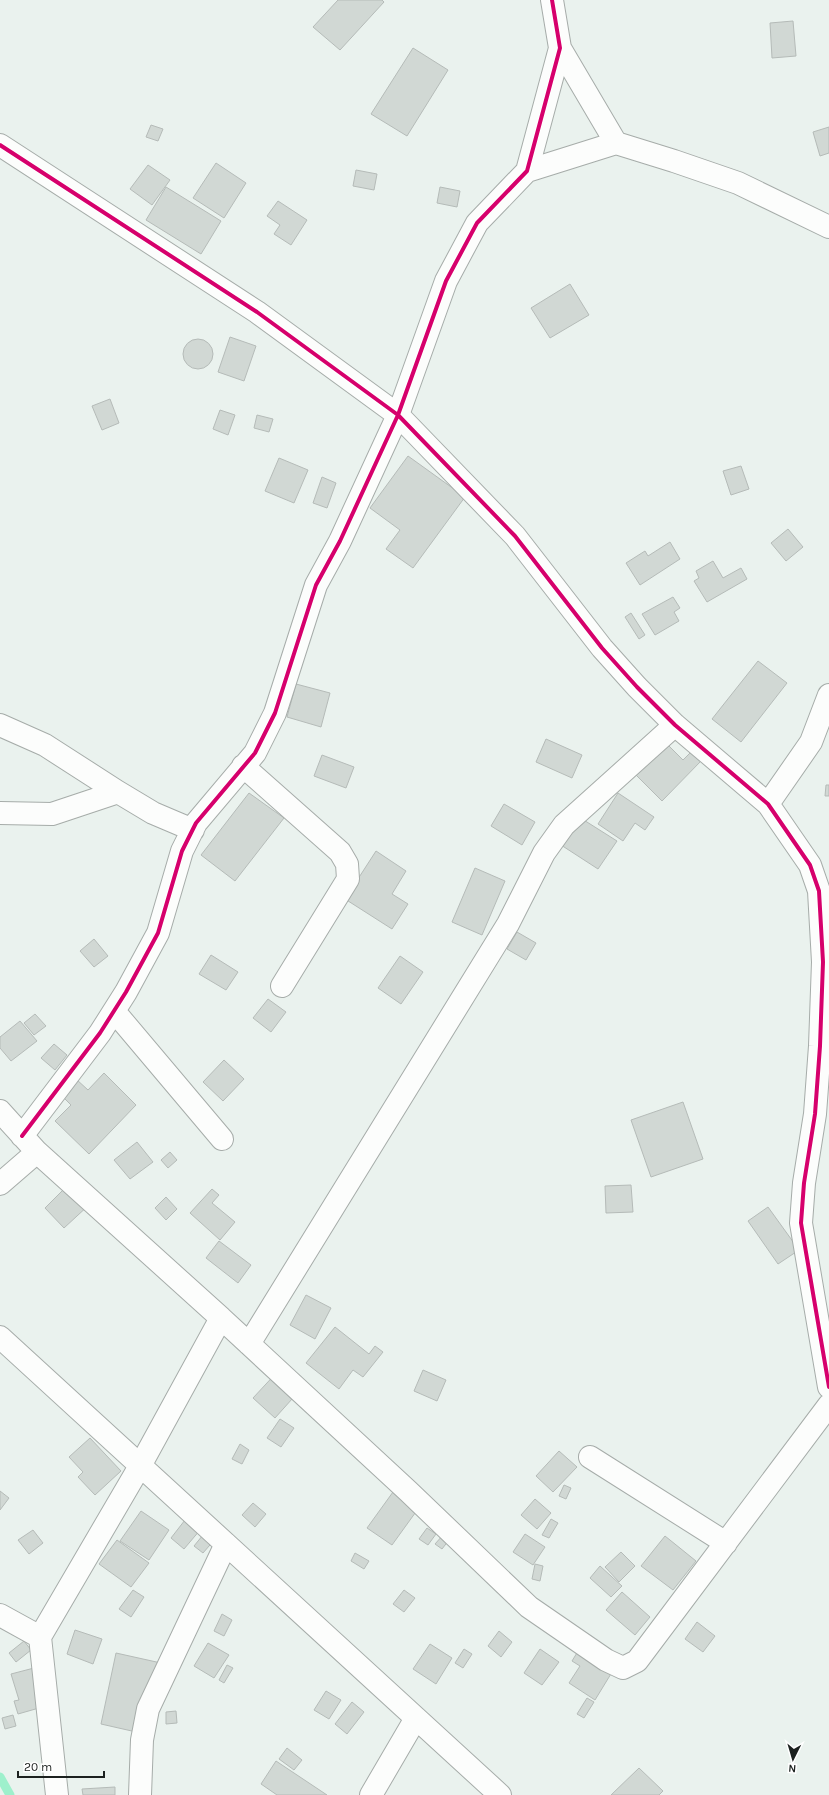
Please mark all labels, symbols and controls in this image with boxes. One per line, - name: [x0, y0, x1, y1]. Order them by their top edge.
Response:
- north arrow: [773, 1739, 813, 1779]
- scale bar: [18, 1753, 104, 1779]
- text: 20 m: [24, 1760, 52, 1774]
- text: N: [788, 1762, 797, 1775]

